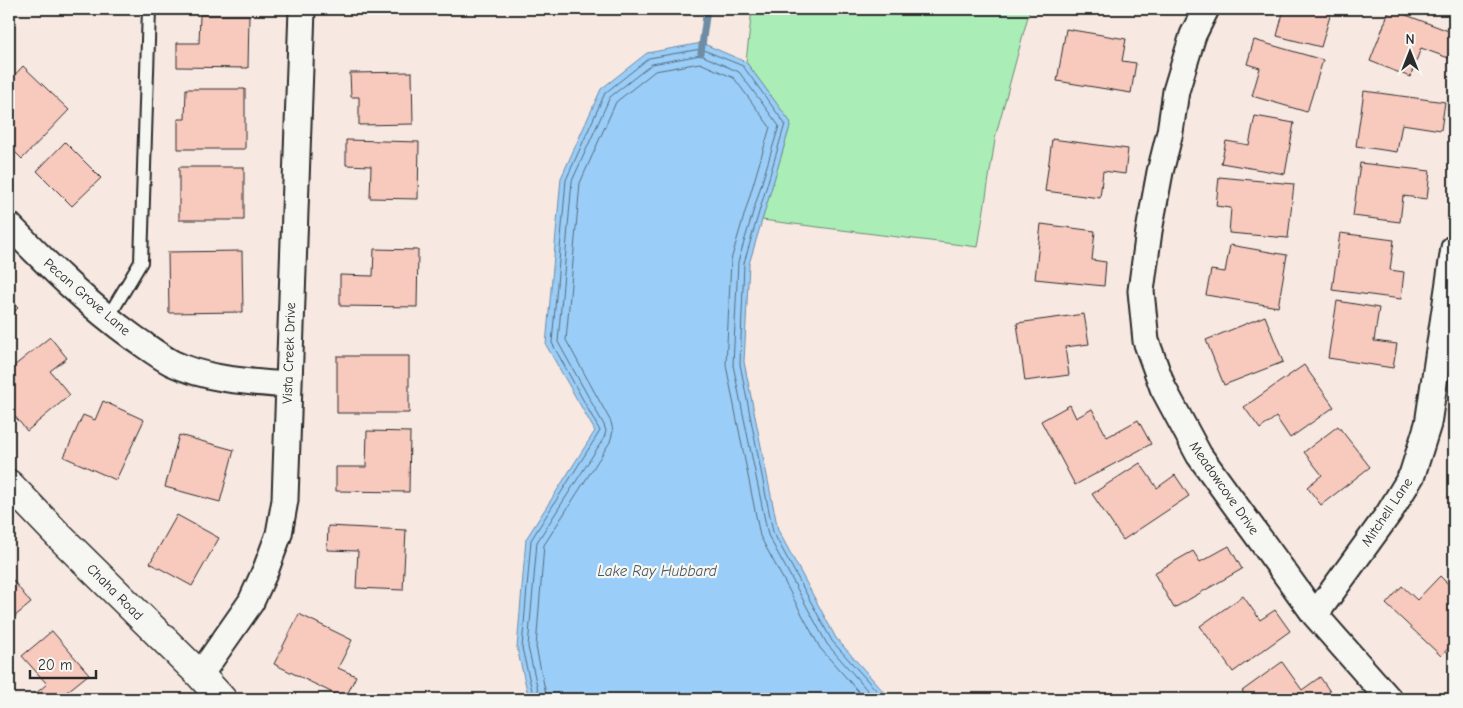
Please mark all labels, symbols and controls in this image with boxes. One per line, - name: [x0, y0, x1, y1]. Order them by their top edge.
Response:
- north arrow: [1386, 28, 1436, 78]
- text: N: [1405, 31, 1415, 48]
- street label: Pecan Grove Lane: [40, 255, 134, 339]
- street label: Vista Creek Drive: [279, 302, 299, 404]
- street label: Meadowcove Drive: [1185, 438, 1263, 538]
- street label: Mitchell Lane: [1358, 474, 1416, 550]
- street label: Chaha Road: [83, 560, 147, 624]
- water label: Lake Ray Hubbard: [597, 562, 718, 580]
- scale bar: [30, 648, 96, 680]
- text: 20 m: [38, 656, 72, 674]

